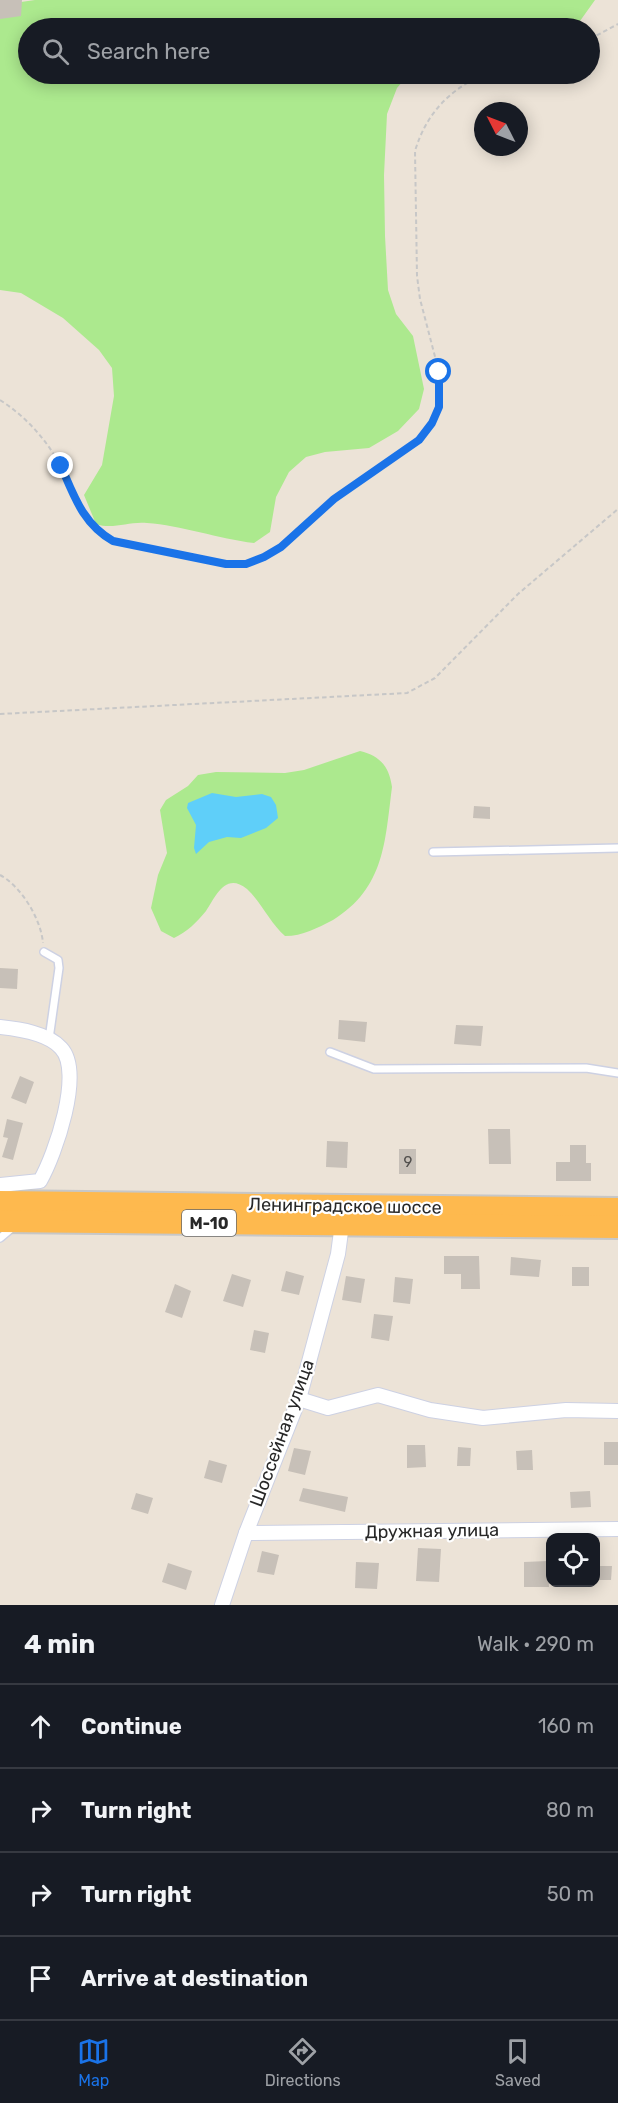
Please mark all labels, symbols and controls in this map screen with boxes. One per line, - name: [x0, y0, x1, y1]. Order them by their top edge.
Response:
- search box: [18, 18, 600, 84]
- icon: search: [39, 35, 72, 68]
- text: Search here: [87, 38, 210, 65]
- north arrow: [474, 102, 528, 156]
- route start: [425, 358, 451, 384]
- route end: [47, 452, 73, 478]
- house number: 9: [404, 1153, 413, 1171]
- street label: Ленинградское шоссе: [248, 1193, 442, 1219]
- road number: М-10: [182, 1210, 236, 1236]
- street label: Шоссейная улица: [245, 1356, 319, 1510]
- street label: Дружная улица: [365, 1519, 499, 1543]
- map controls: [546, 1533, 600, 1587]
- button: locate: [546, 1533, 600, 1587]
- text: 4 min: [24, 1629, 95, 1660]
- text: Walk · 290 m: [477, 1632, 594, 1656]
- icon: ahead: [24, 1710, 57, 1743]
- text: Continue: [81, 1713, 182, 1740]
- text: 160 m: [538, 1714, 594, 1738]
- icon: right: [24, 1794, 57, 1827]
- text: Turn right: [81, 1797, 191, 1824]
- text: 80 m: [546, 1798, 594, 1822]
- icon: right: [24, 1878, 57, 1911]
- text: Turn right: [81, 1881, 191, 1908]
- text: 50 m: [547, 1882, 594, 1906]
- icon: arrive: [24, 1962, 57, 1995]
- text: Arrive at destination: [81, 1965, 308, 1992]
- tab: Map: [77, 2035, 110, 2090]
- tab: Directions: [265, 2035, 341, 2090]
- tab: Saved: [495, 2035, 541, 2090]

